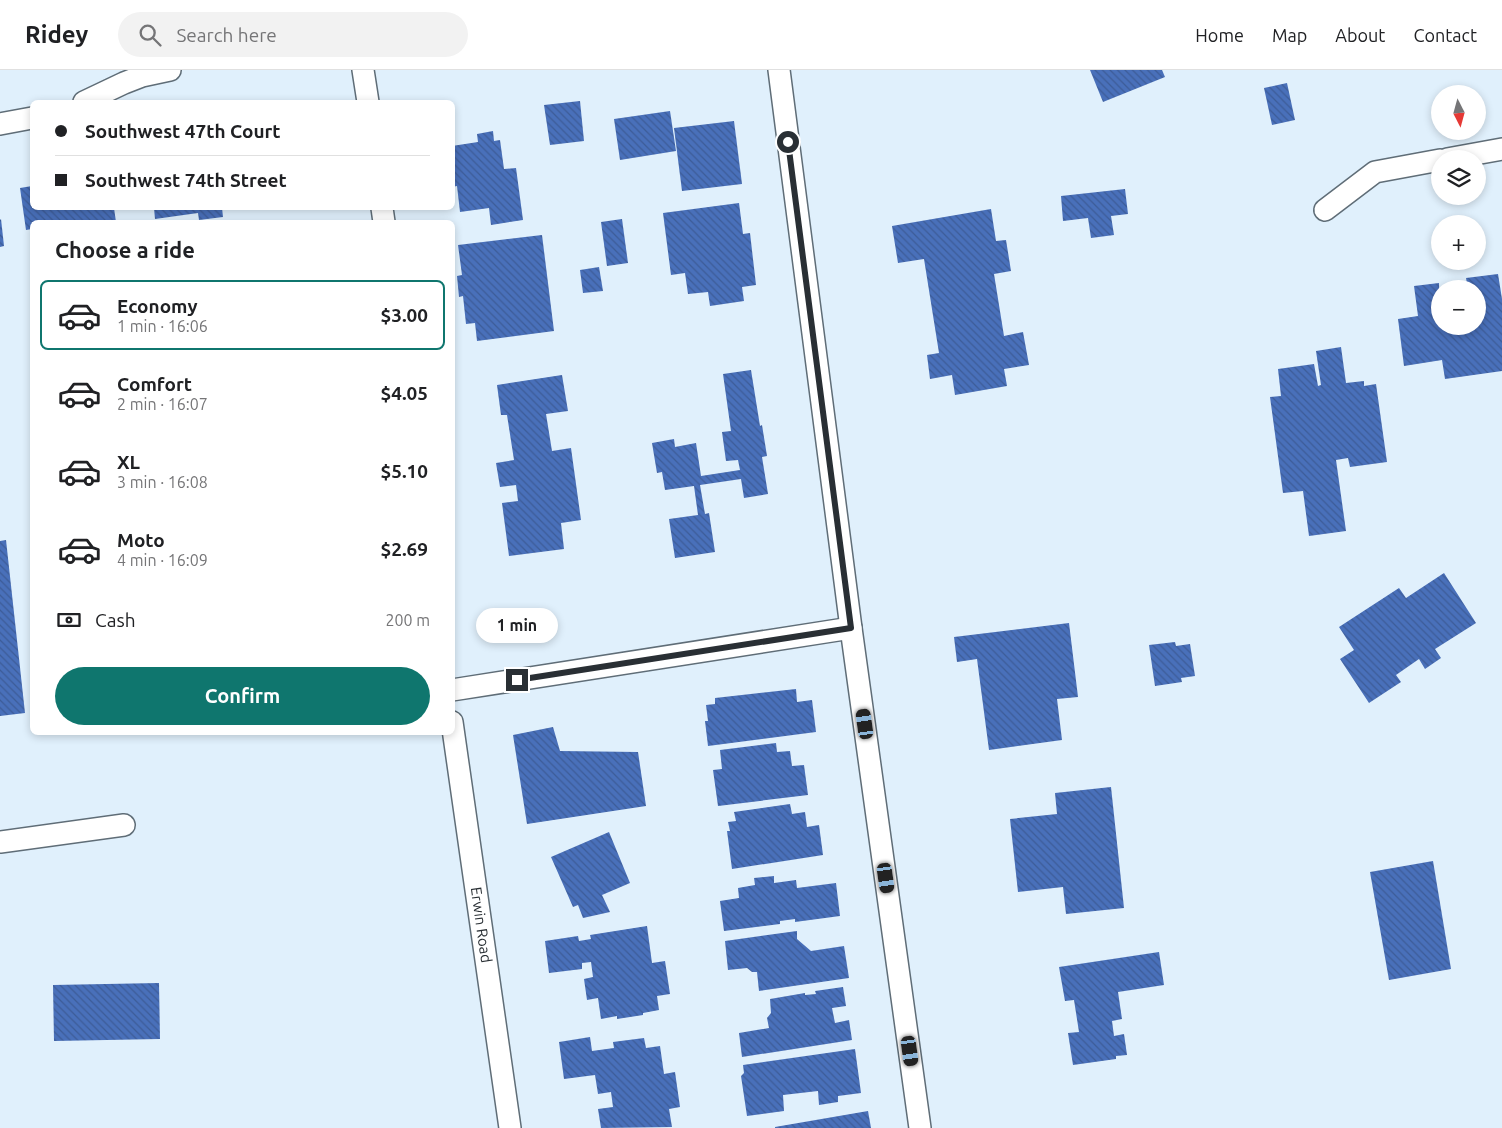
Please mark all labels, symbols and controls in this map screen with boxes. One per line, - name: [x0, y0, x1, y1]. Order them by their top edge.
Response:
- search box: [118, 12, 468, 57]
- text: Ridey: [25, 21, 88, 48]
- icon: search: [136, 21, 164, 49]
- text: Search here: [176, 24, 277, 46]
- text: Home: [1195, 25, 1244, 45]
- text: Map: [1272, 25, 1307, 45]
- text: About: [1335, 25, 1385, 45]
- text: Contact: [1413, 25, 1477, 45]
- north arrow: [1431, 85, 1486, 140]
- map controls: [1431, 85, 1486, 335]
- text: Southwest 47th Court: [85, 120, 281, 142]
- route start: [777, 131, 799, 153]
- button: layers: [1431, 150, 1486, 205]
- text: Southwest 74th Street: [85, 169, 287, 191]
- button: +: [1431, 215, 1486, 270]
- text: Choose a ride: [55, 237, 195, 262]
- button: −: [1431, 280, 1486, 335]
- icon: car: [57, 293, 102, 338]
- text: Economy: [117, 295, 198, 317]
- text: $3.00: [380, 304, 428, 326]
- text: 1 min · 16:06: [117, 317, 208, 335]
- icon: car: [57, 371, 102, 416]
- text: Comfort: [117, 373, 192, 395]
- text: $4.05: [380, 382, 428, 404]
- text: 2 min · 16:07: [117, 395, 208, 413]
- icon: car: [57, 449, 102, 494]
- text: XL: [117, 451, 140, 473]
- text: $5.10: [380, 460, 428, 482]
- text: 3 min · 16:08: [117, 473, 208, 491]
- icon: car: [57, 527, 102, 572]
- text: Moto: [117, 529, 165, 551]
- text: $2.69: [380, 538, 428, 560]
- text: 4 min · 16:09: [117, 551, 208, 569]
- icon: cash: [55, 606, 83, 634]
- callout: 1 min: [476, 608, 558, 642]
- text: Cash: [95, 609, 136, 631]
- text: 200 m: [385, 611, 430, 629]
- text: 1 min: [497, 616, 537, 634]
- button: Confirm: [55, 667, 430, 725]
- route end: [506, 669, 528, 691]
- car: [855, 708, 874, 740]
- car: [876, 862, 895, 894]
- street label: Erwin Road: [468, 886, 495, 964]
- car: [900, 1035, 919, 1067]

